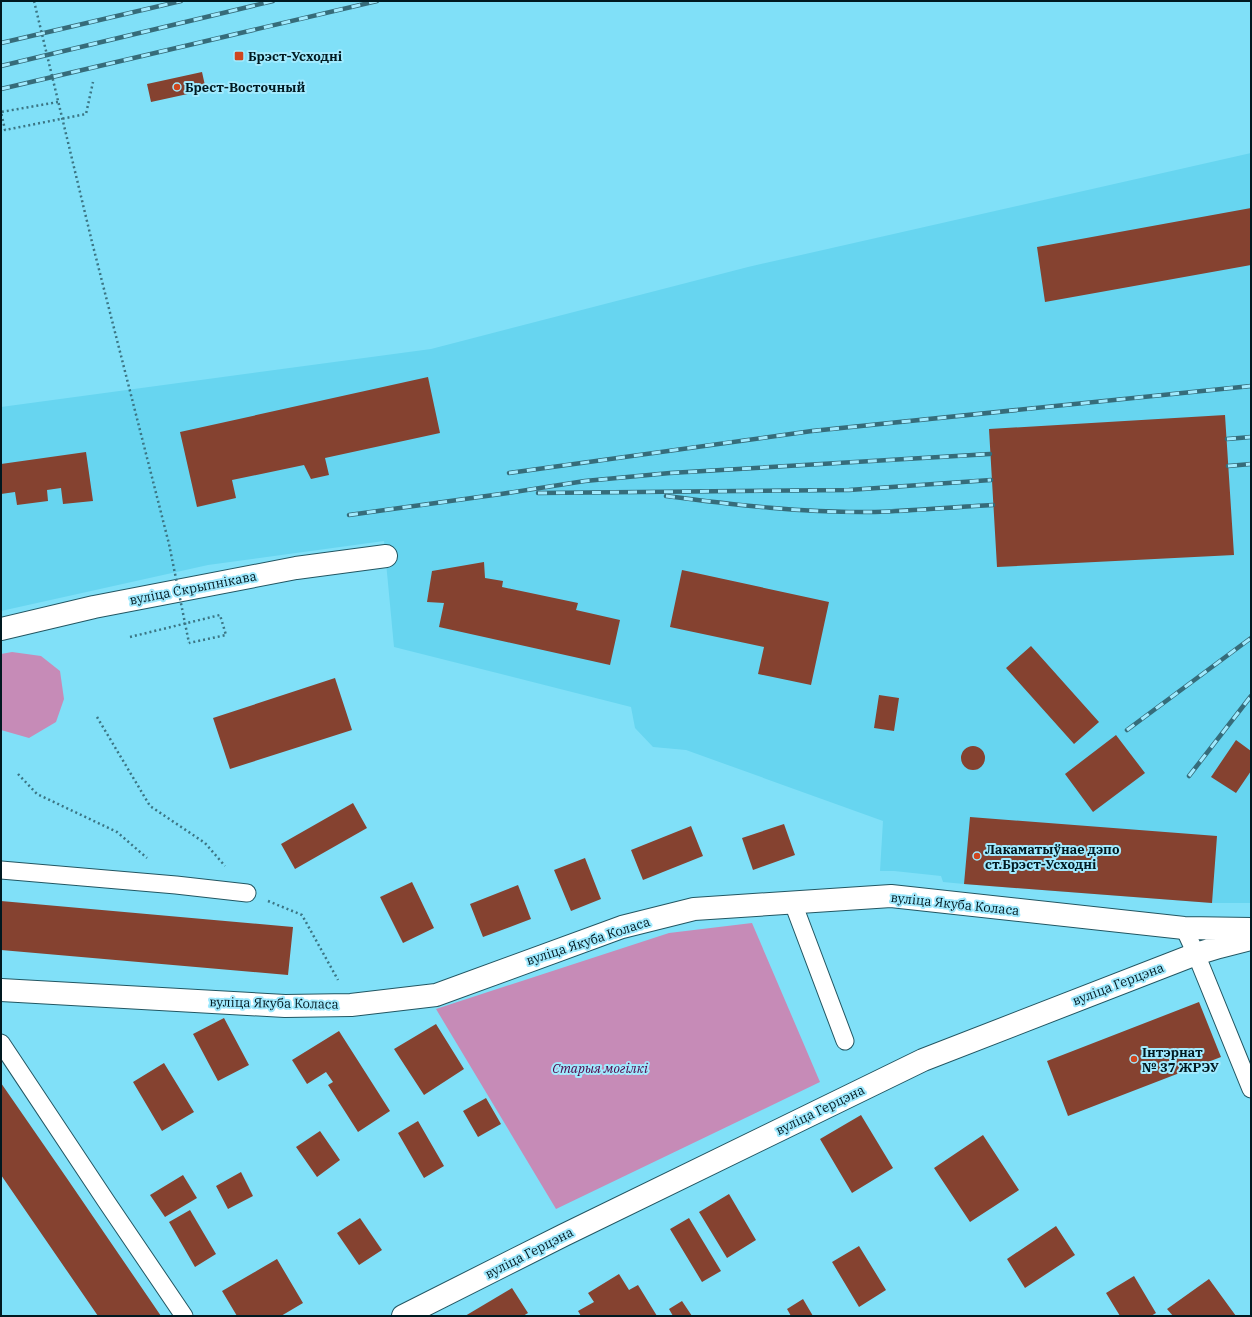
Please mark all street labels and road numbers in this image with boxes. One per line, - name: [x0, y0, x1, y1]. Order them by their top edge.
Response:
- street label: вуліца Скрыпнікава: [128, 567, 258, 609]
- street label: вуліца Якуба Коласа: [890, 889, 1020, 919]
- street label: вуліца Якуба Коласа: [524, 913, 652, 969]
- street label: вуліца Герцэна: [1070, 959, 1166, 1009]
- street label: вуліца Якуба Коласа: [209, 993, 339, 1013]
- street label: вуліца Герцэна: [773, 1081, 867, 1139]
- street label: вуліца Герцэна: [482, 1223, 576, 1283]

